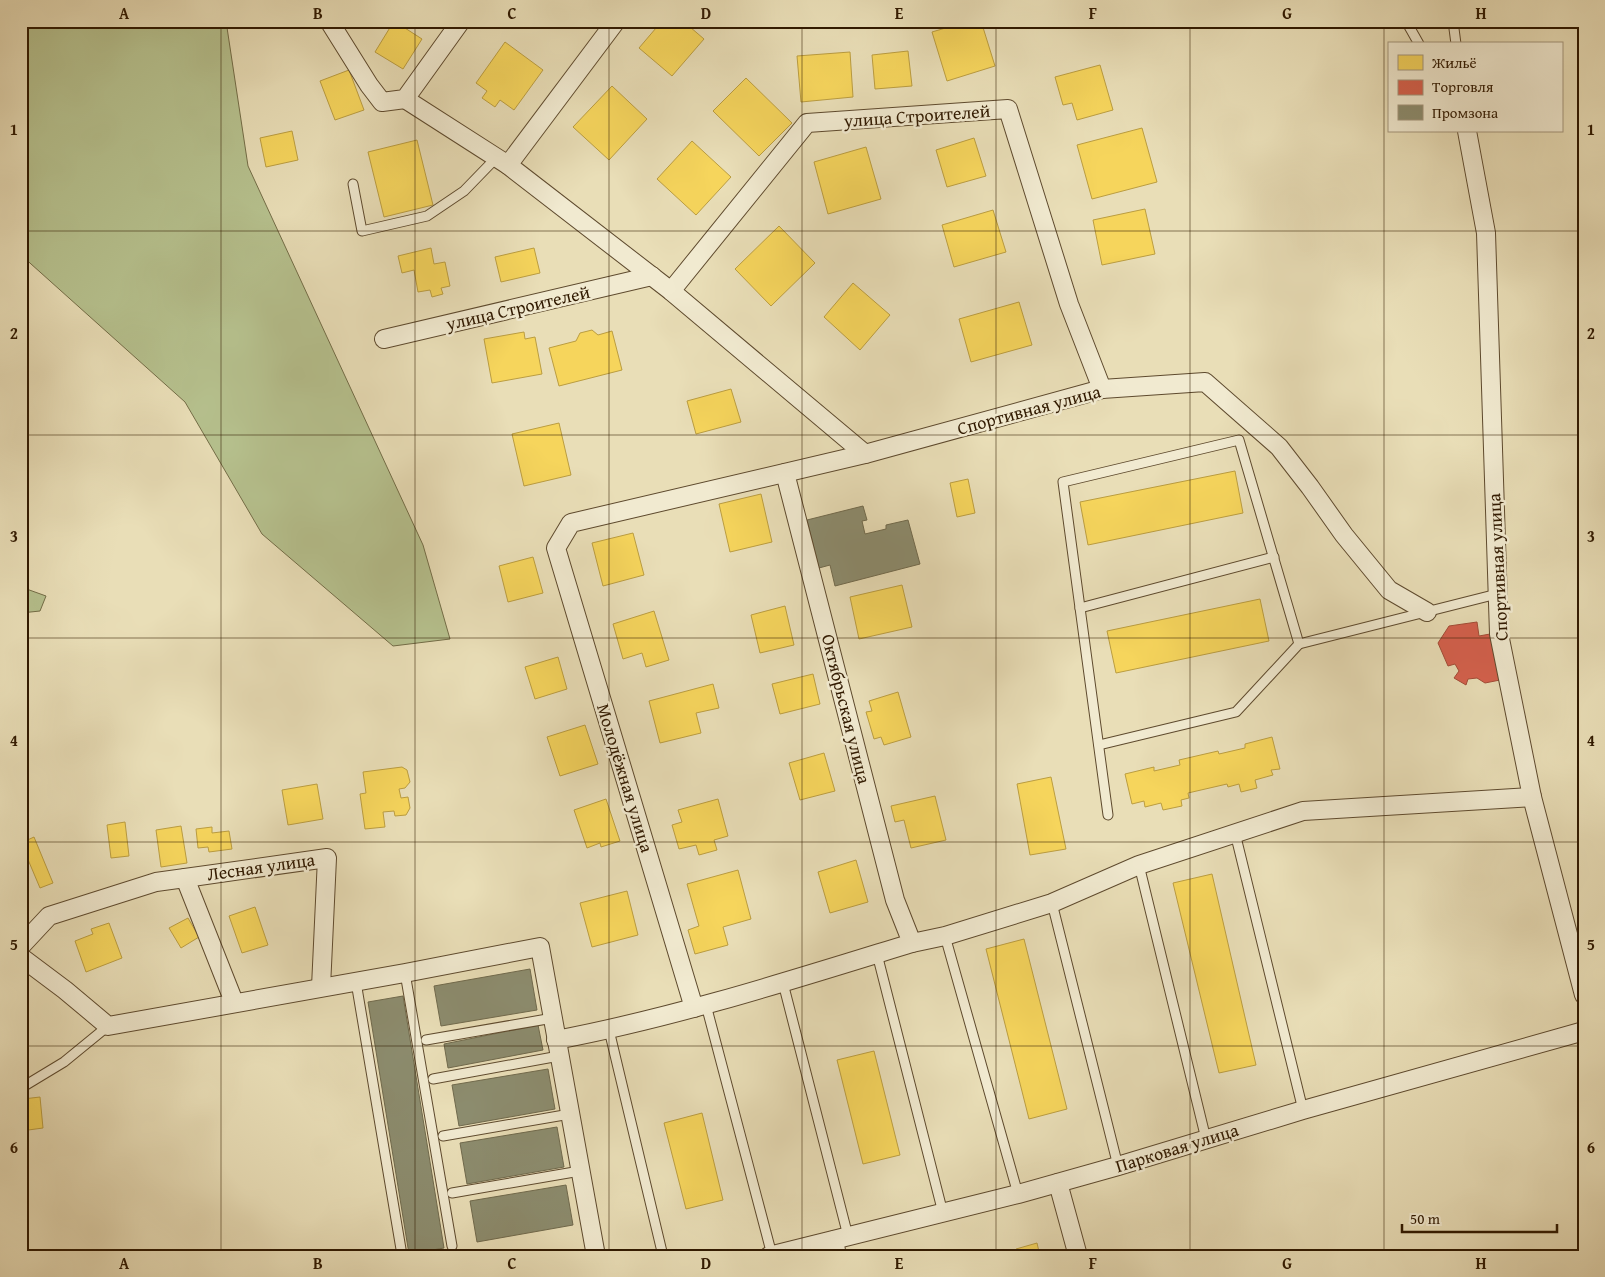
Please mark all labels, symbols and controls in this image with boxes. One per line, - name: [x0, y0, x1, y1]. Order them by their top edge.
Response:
- text: A: [119, 1, 130, 25]
- text: B: [313, 1, 323, 25]
- text: C: [507, 1, 517, 25]
- text: D: [701, 1, 711, 25]
- text: E: [895, 1, 904, 25]
- text: F: [1089, 1, 1097, 25]
- text: G: [1282, 1, 1292, 25]
- text: H: [1475, 1, 1487, 25]
- legend: [1388, 42, 1562, 132]
- text: Жильё: [1431, 52, 1477, 73]
- text: Торговля: [1432, 76, 1494, 97]
- street label: улица Строителей: [842, 97, 991, 134]
- text: Промзона: [1432, 102, 1499, 123]
- text: 1: [10, 117, 18, 141]
- text: 1: [1587, 117, 1595, 141]
- street label: улица Строителей: [442, 278, 593, 337]
- text: 2: [10, 321, 18, 345]
- text: 2: [1587, 321, 1595, 345]
- street label: Спортивная улица: [954, 377, 1104, 442]
- street label: Спортивная улица: [1480, 492, 1515, 641]
- text: 3: [10, 524, 18, 548]
- text: 3: [1587, 524, 1595, 548]
- street label: Октябрьская улица: [815, 631, 878, 787]
- street label: Молодёжная улица: [590, 700, 661, 856]
- text: 4: [10, 728, 18, 752]
- text: 4: [1587, 728, 1595, 752]
- street label: Лесная улица: [205, 846, 317, 887]
- text: 5: [10, 932, 18, 956]
- text: 5: [1587, 932, 1595, 956]
- street label: Парковая улица: [1112, 1116, 1242, 1179]
- text: 6: [10, 1135, 18, 1159]
- text: 6: [1587, 1135, 1595, 1159]
- scale bar: [1402, 1202, 1558, 1234]
- text: 50 m: [1410, 1208, 1441, 1229]
- text: A: [119, 1251, 130, 1275]
- text: B: [313, 1251, 323, 1275]
- text: C: [507, 1251, 517, 1275]
- text: D: [701, 1251, 711, 1275]
- text: E: [895, 1251, 904, 1275]
- text: F: [1089, 1251, 1097, 1275]
- text: G: [1282, 1251, 1292, 1275]
- text: H: [1475, 1251, 1487, 1275]

